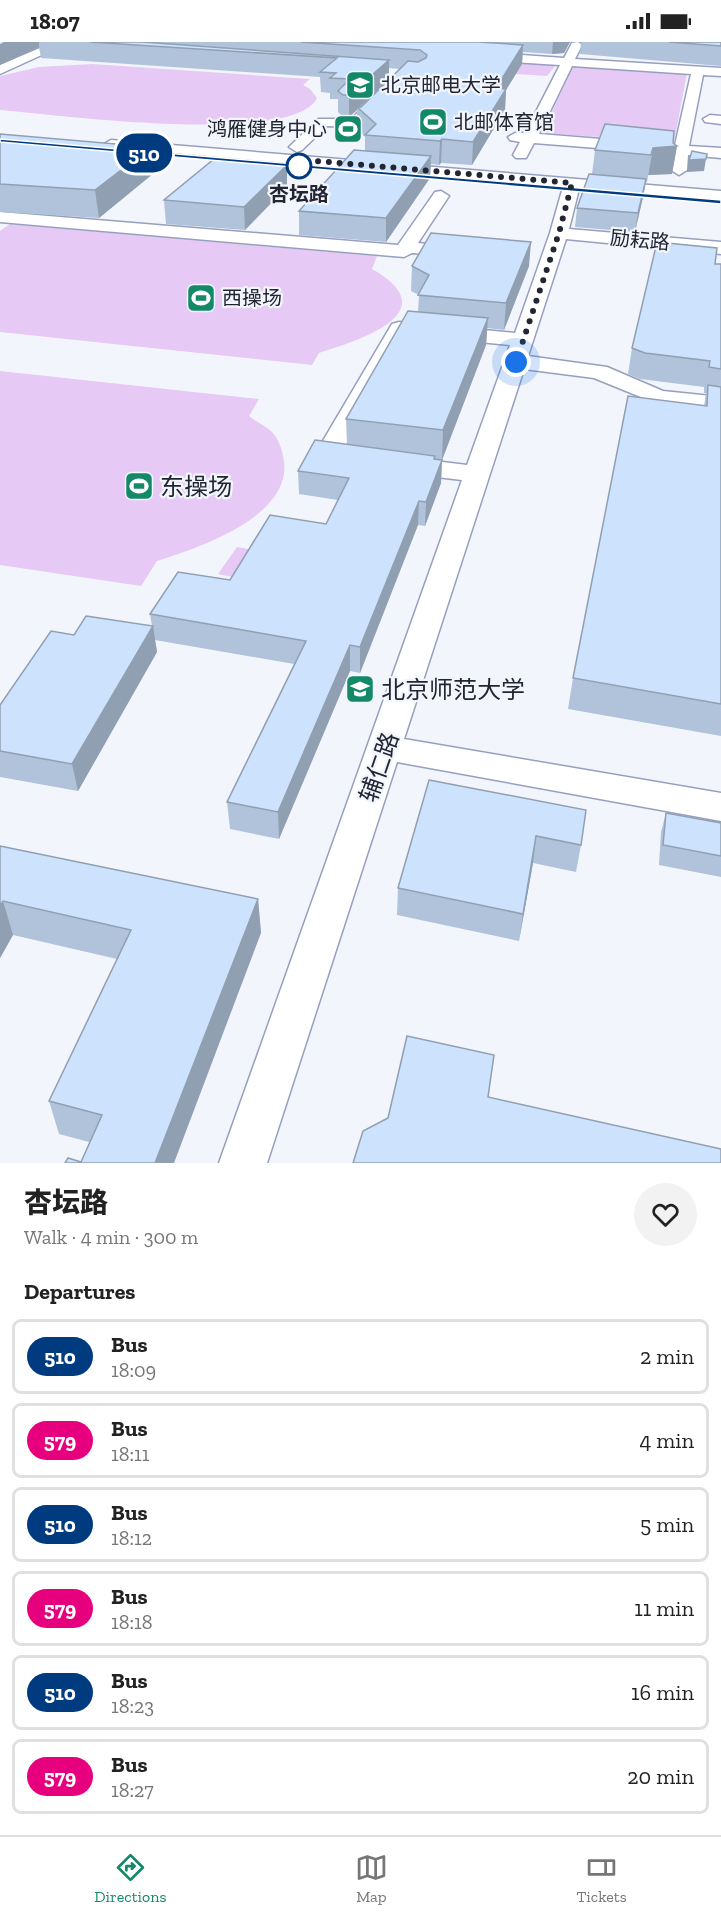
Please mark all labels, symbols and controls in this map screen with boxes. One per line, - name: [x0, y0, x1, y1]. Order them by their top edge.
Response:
- text: 18:07: [30, 8, 80, 35]
- school or university icon: 北京邮电大学: [344, 69, 376, 101]
- place label: 北京邮电大学: [381, 73, 501, 97]
- sports icon: 北邮体育馆: [417, 106, 449, 138]
- place label: 北邮体育馆: [454, 110, 554, 134]
- sports icon: 鸿雁健身中心: [332, 113, 364, 145]
- place label: 鸿雁健身中心: [207, 117, 327, 141]
- line badge: 510: [110, 134, 178, 172]
- text: 510: [128, 141, 160, 166]
- marker: 杏坛路: [286, 153, 312, 179]
- place label: 杏坛路: [269, 182, 329, 206]
- street label: 励耘路: [609, 225, 671, 255]
- sports icon: 西操场: [185, 282, 217, 314]
- place label: 西操场: [222, 286, 282, 310]
- your location: [501, 347, 531, 377]
- sports icon: 东操场: [123, 470, 155, 502]
- place label: 东操场: [160, 472, 232, 501]
- school or university icon: 北京师范大学: [344, 673, 376, 705]
- place label: 北京师范大学: [381, 675, 525, 704]
- street label: 辅仁路: [354, 728, 404, 806]
- button: heart: [634, 1183, 697, 1246]
- text: 杏坛路: [24, 1186, 108, 1219]
- text: Walk · 4 min · 300 m: [24, 1225, 198, 1249]
- text: Departures: [24, 1278, 135, 1305]
- text: Bus: [111, 1331, 148, 1358]
- text: 2 min: [640, 1343, 694, 1370]
- text: 510: [44, 1344, 76, 1369]
- text: 18:09: [111, 1358, 156, 1382]
- text: Bus: [111, 1415, 148, 1442]
- text: 4 min: [639, 1427, 694, 1454]
- text: 579: [44, 1428, 76, 1453]
- text: 18:11: [111, 1442, 149, 1466]
- text: Bus: [111, 1499, 148, 1526]
- text: 5 min: [640, 1511, 694, 1538]
- text: 510: [44, 1512, 76, 1537]
- text: 18:12: [111, 1526, 152, 1550]
- text: Bus: [111, 1583, 148, 1610]
- text: 11 min: [634, 1595, 694, 1622]
- text: 579: [44, 1596, 76, 1621]
- text: 18:18: [111, 1610, 152, 1634]
- text: Bus: [111, 1667, 148, 1694]
- text: 16 min: [631, 1679, 694, 1706]
- text: 510: [44, 1680, 76, 1705]
- text: 18:23: [111, 1694, 154, 1718]
- text: Bus: [111, 1751, 148, 1778]
- text: 20 min: [627, 1763, 694, 1790]
- text: 579: [44, 1764, 76, 1789]
- text: 18:27: [111, 1778, 154, 1802]
- tab: Directions: [94, 1851, 166, 1906]
- tab: Map: [355, 1851, 388, 1906]
- tab: Tickets: [576, 1851, 627, 1906]

